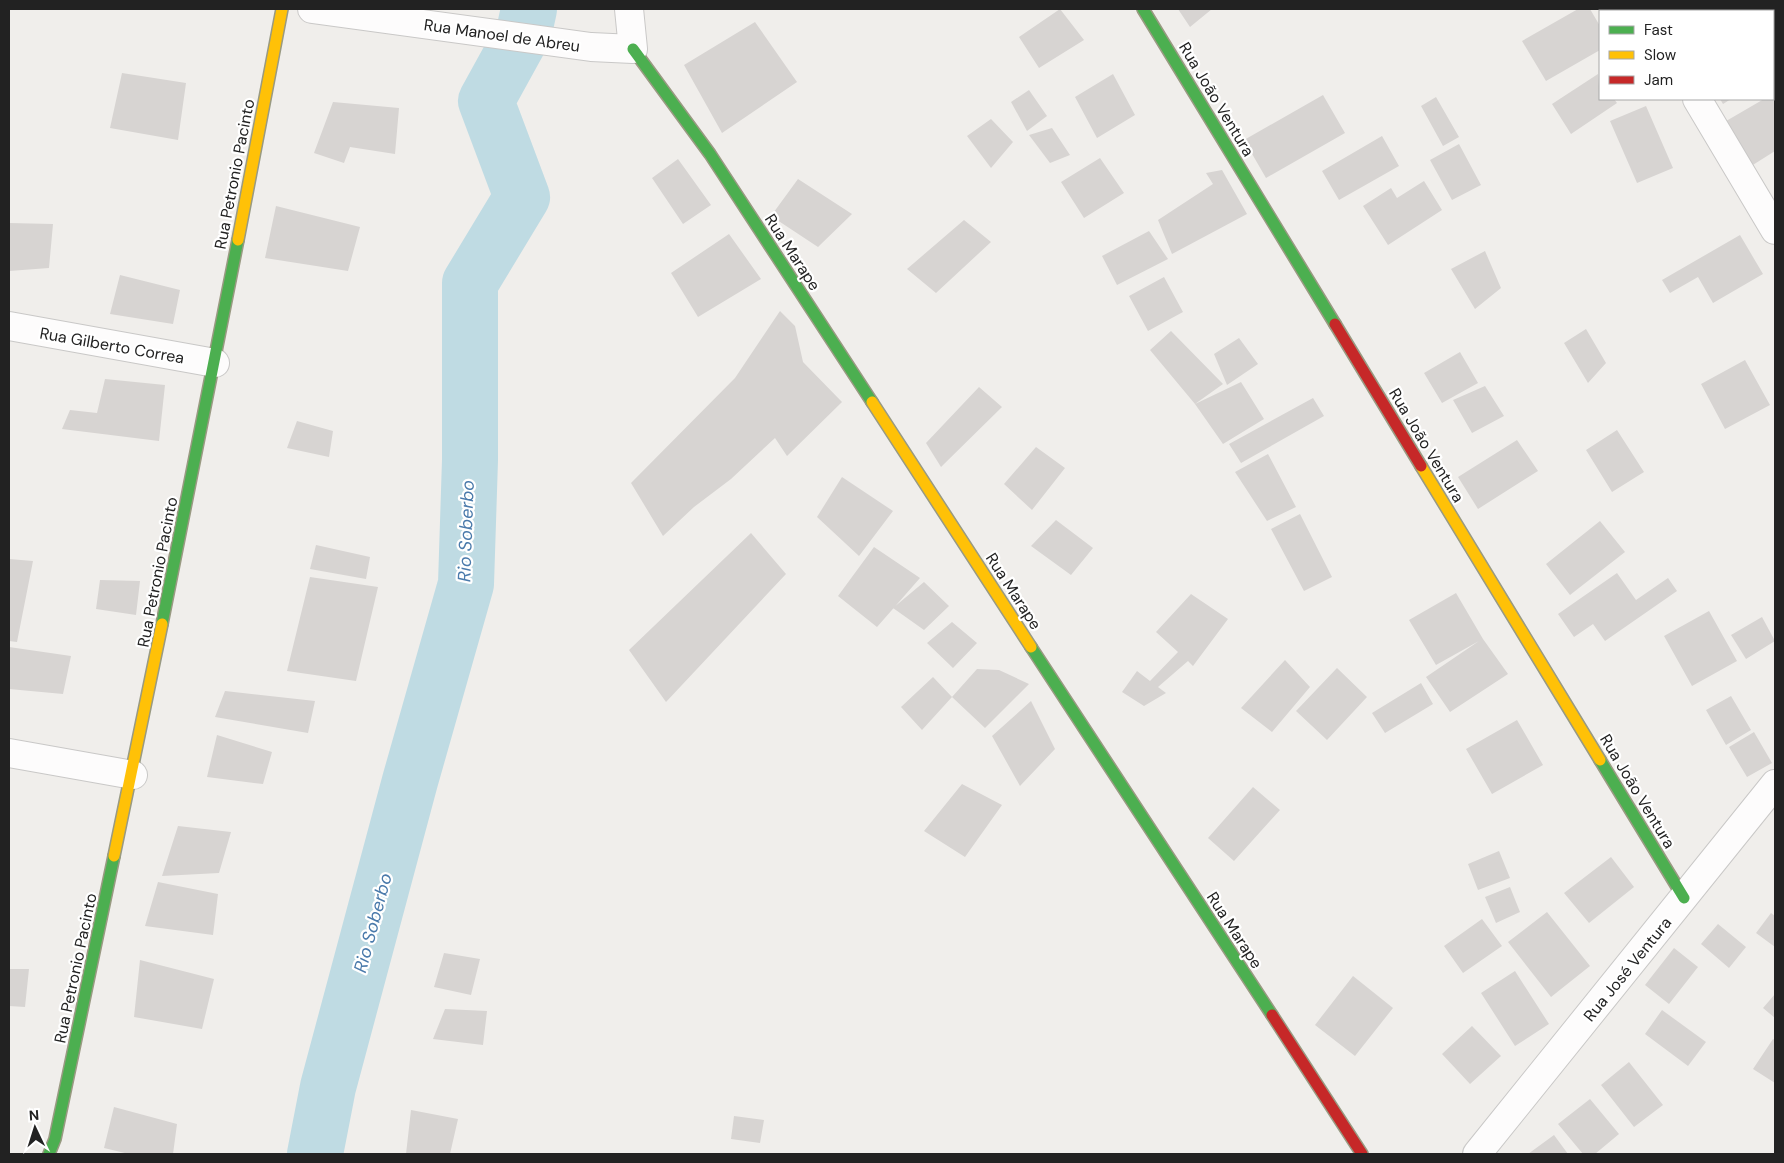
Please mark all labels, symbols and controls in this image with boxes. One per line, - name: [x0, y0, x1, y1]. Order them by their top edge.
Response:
- legend: [1599, 10, 1774, 100]
- street label: Rua Manoel de Abreu: [423, 14, 581, 57]
- text: Fast: [1644, 20, 1673, 40]
- street label: Rua João Ventura: [1174, 38, 1259, 160]
- text: Slow: [1644, 45, 1677, 65]
- text: Jam: [1644, 70, 1673, 90]
- street label: Rua Petronio Pacinto: [210, 97, 259, 251]
- street label: Rua Marape: [760, 210, 825, 295]
- street label: Rua Gilberto Correa: [38, 322, 186, 369]
- street label: Rua João Ventura: [1384, 384, 1469, 506]
- water label: Rio Soberbo: [452, 480, 480, 582]
- street label: Rua Petronio Pacinto: [133, 495, 182, 649]
- street label: Rua Marape: [981, 549, 1046, 634]
- street label: Rua João Ventura: [1595, 730, 1680, 852]
- water label: Rio Soberbo: [348, 871, 398, 975]
- street label: Rua Marape: [1202, 888, 1267, 973]
- street label: Rua Petronio Pacinto: [49, 891, 102, 1045]
- street label: Rua José Ventura: [1579, 913, 1676, 1026]
- north arrow: [10, 1103, 60, 1153]
- text: N: [28, 1106, 40, 1124]

